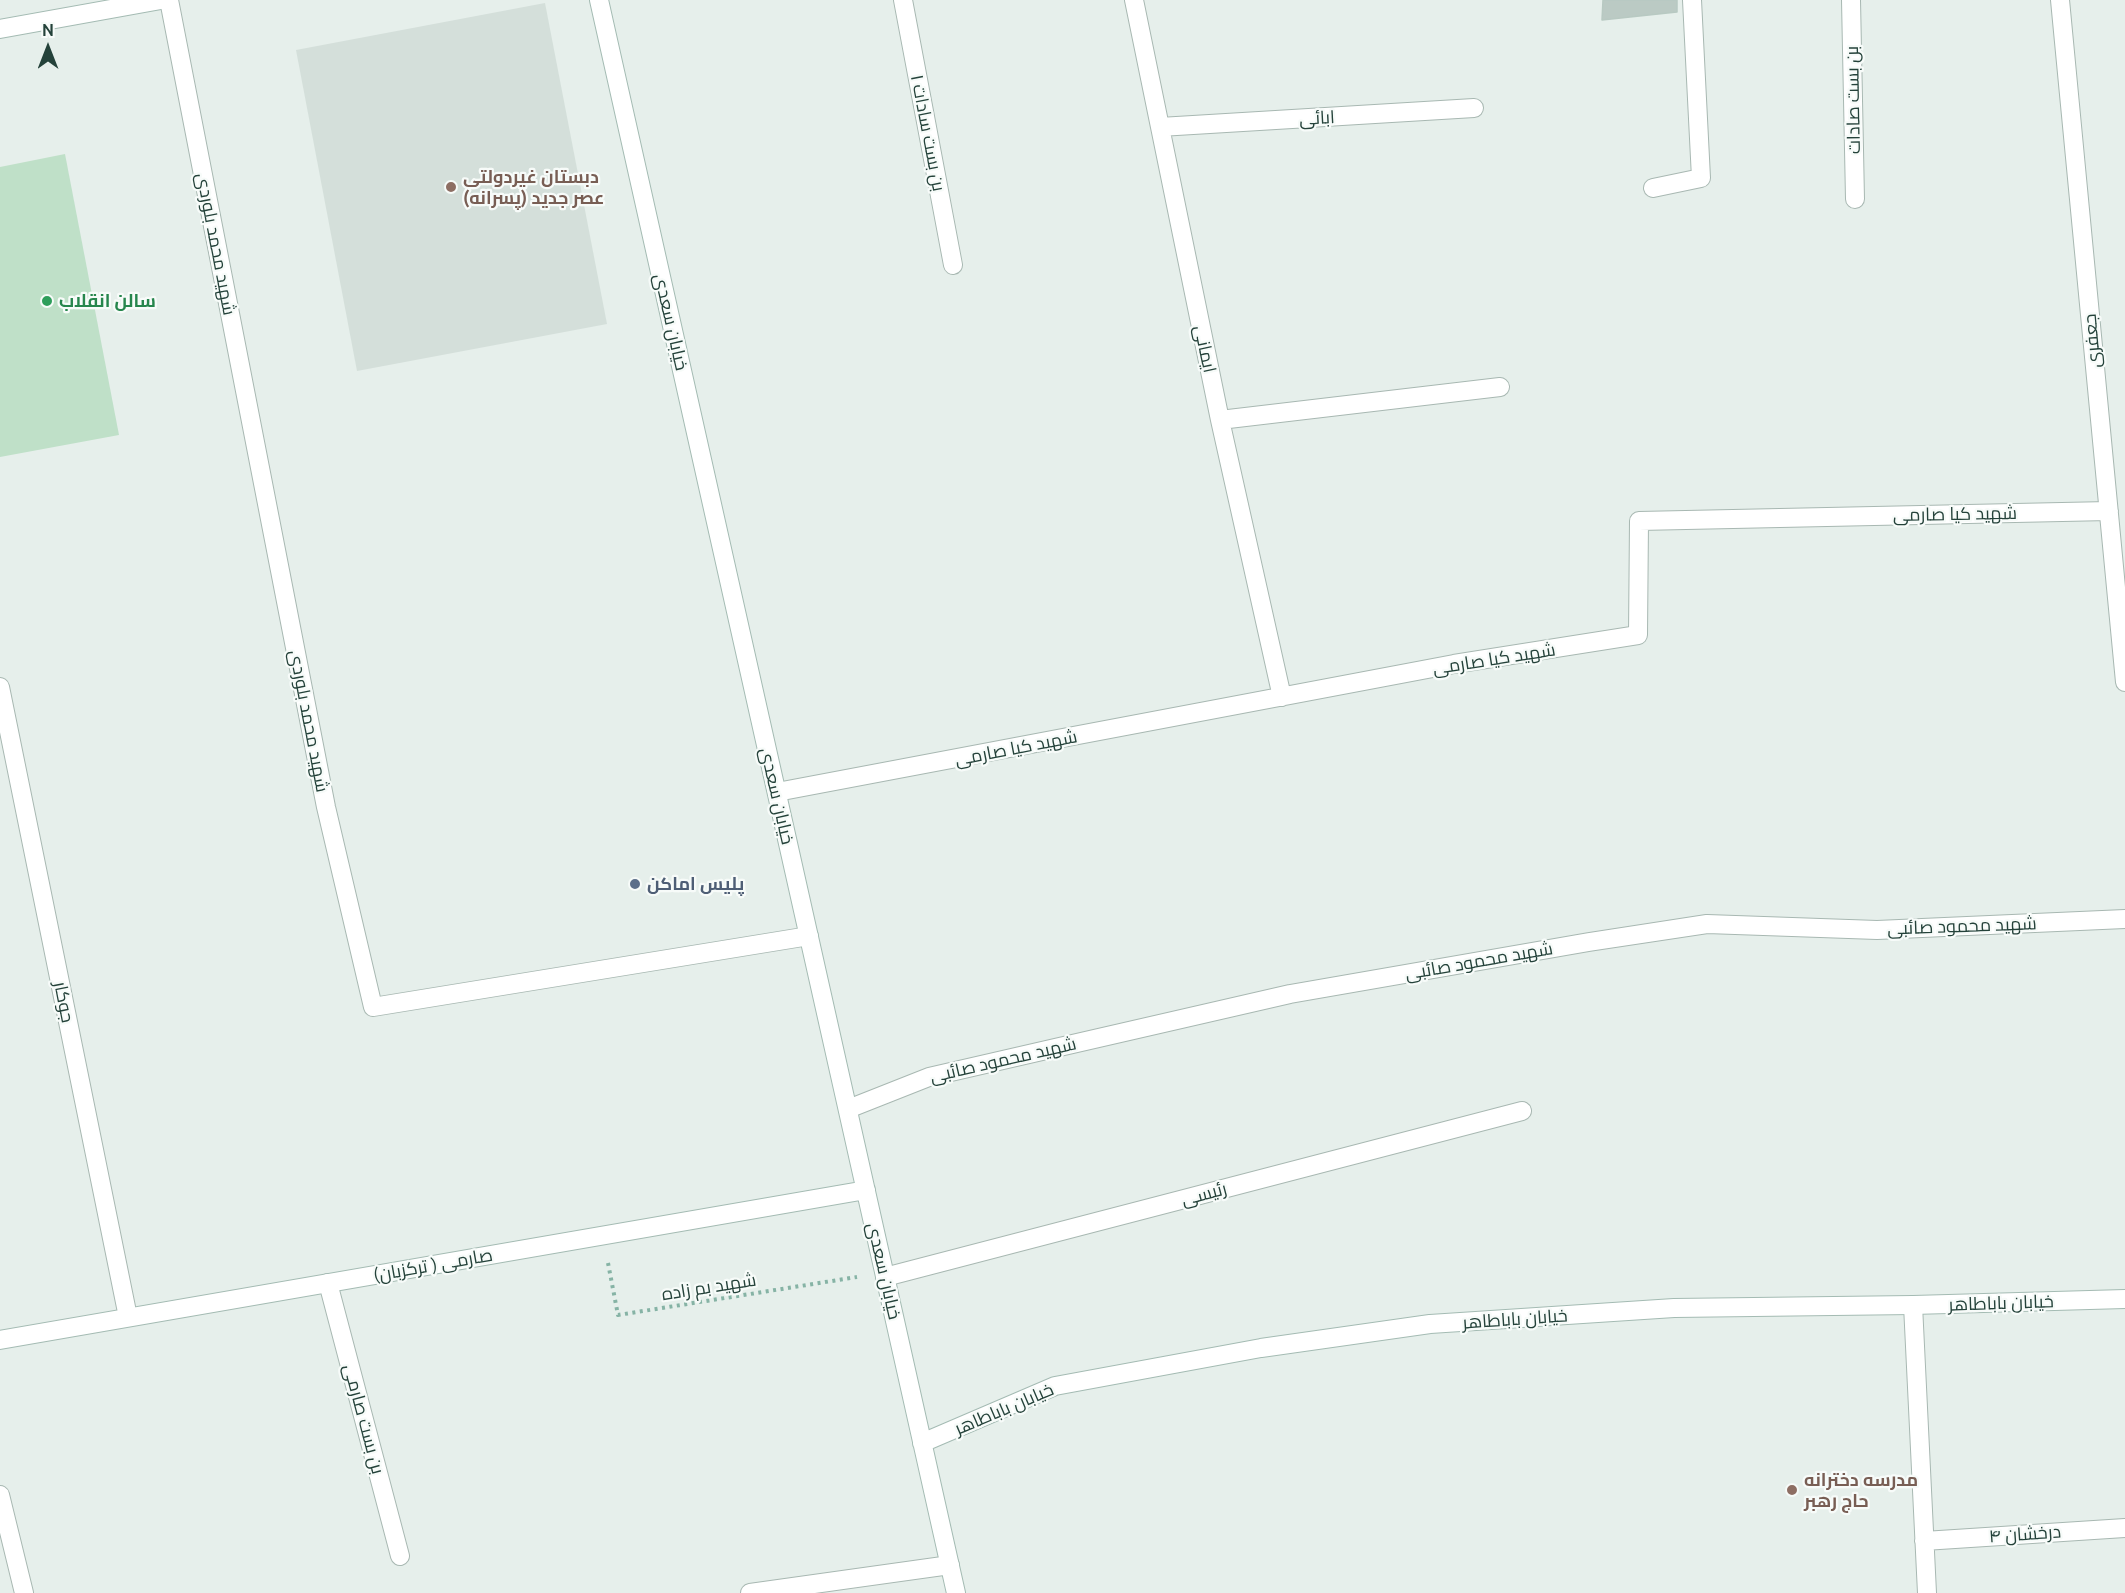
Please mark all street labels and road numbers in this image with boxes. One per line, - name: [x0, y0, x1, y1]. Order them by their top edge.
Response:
- street label: بن بست صادات: [1841, 46, 1865, 154]
- street label: بن بست سادات ۱: [906, 73, 950, 193]
- street label: ابائی: [1299, 106, 1335, 130]
- street label: شهید محمد بلوردی: [192, 171, 240, 317]
- street label: خیابان سعدی: [649, 271, 693, 373]
- street label: جعفری: [2079, 313, 2105, 369]
- street label: ایمانی: [1189, 323, 1221, 375]
- street label: شهید کیا صارمی: [1893, 502, 2017, 526]
- street label: شهید کیا صارمی: [1431, 639, 1557, 679]
- street label: شهید محمد بلوردی: [285, 648, 333, 794]
- street label: شهید کیا صارمی: [953, 726, 1079, 770]
- street label: خیابان سعدی: [755, 745, 799, 847]
- street label: شهید محمود صائبی: [1887, 913, 2037, 939]
- street label: شهید محمود صائبی: [1403, 937, 1555, 985]
- street label: جوکار: [49, 979, 79, 1025]
- street label: شهید محمود صائبی: [928, 1033, 1078, 1087]
- street label: رئیسی: [1179, 1178, 1229, 1210]
- street label: خیابان سعدی: [862, 1220, 906, 1322]
- street label: صارمی ( ترکزبان): [372, 1244, 494, 1286]
- street label: شهید بم زاده: [660, 1269, 758, 1305]
- street label: خیابان باباطاهر: [1948, 1290, 2054, 1316]
- street label: خیابان باباطاهر: [1462, 1305, 1568, 1333]
- street label: بن بست صارمی: [339, 1362, 389, 1476]
- street label: خیابان باباطاهر: [951, 1378, 1057, 1440]
- street label: درخشان ۴: [1988, 1521, 2062, 1547]

